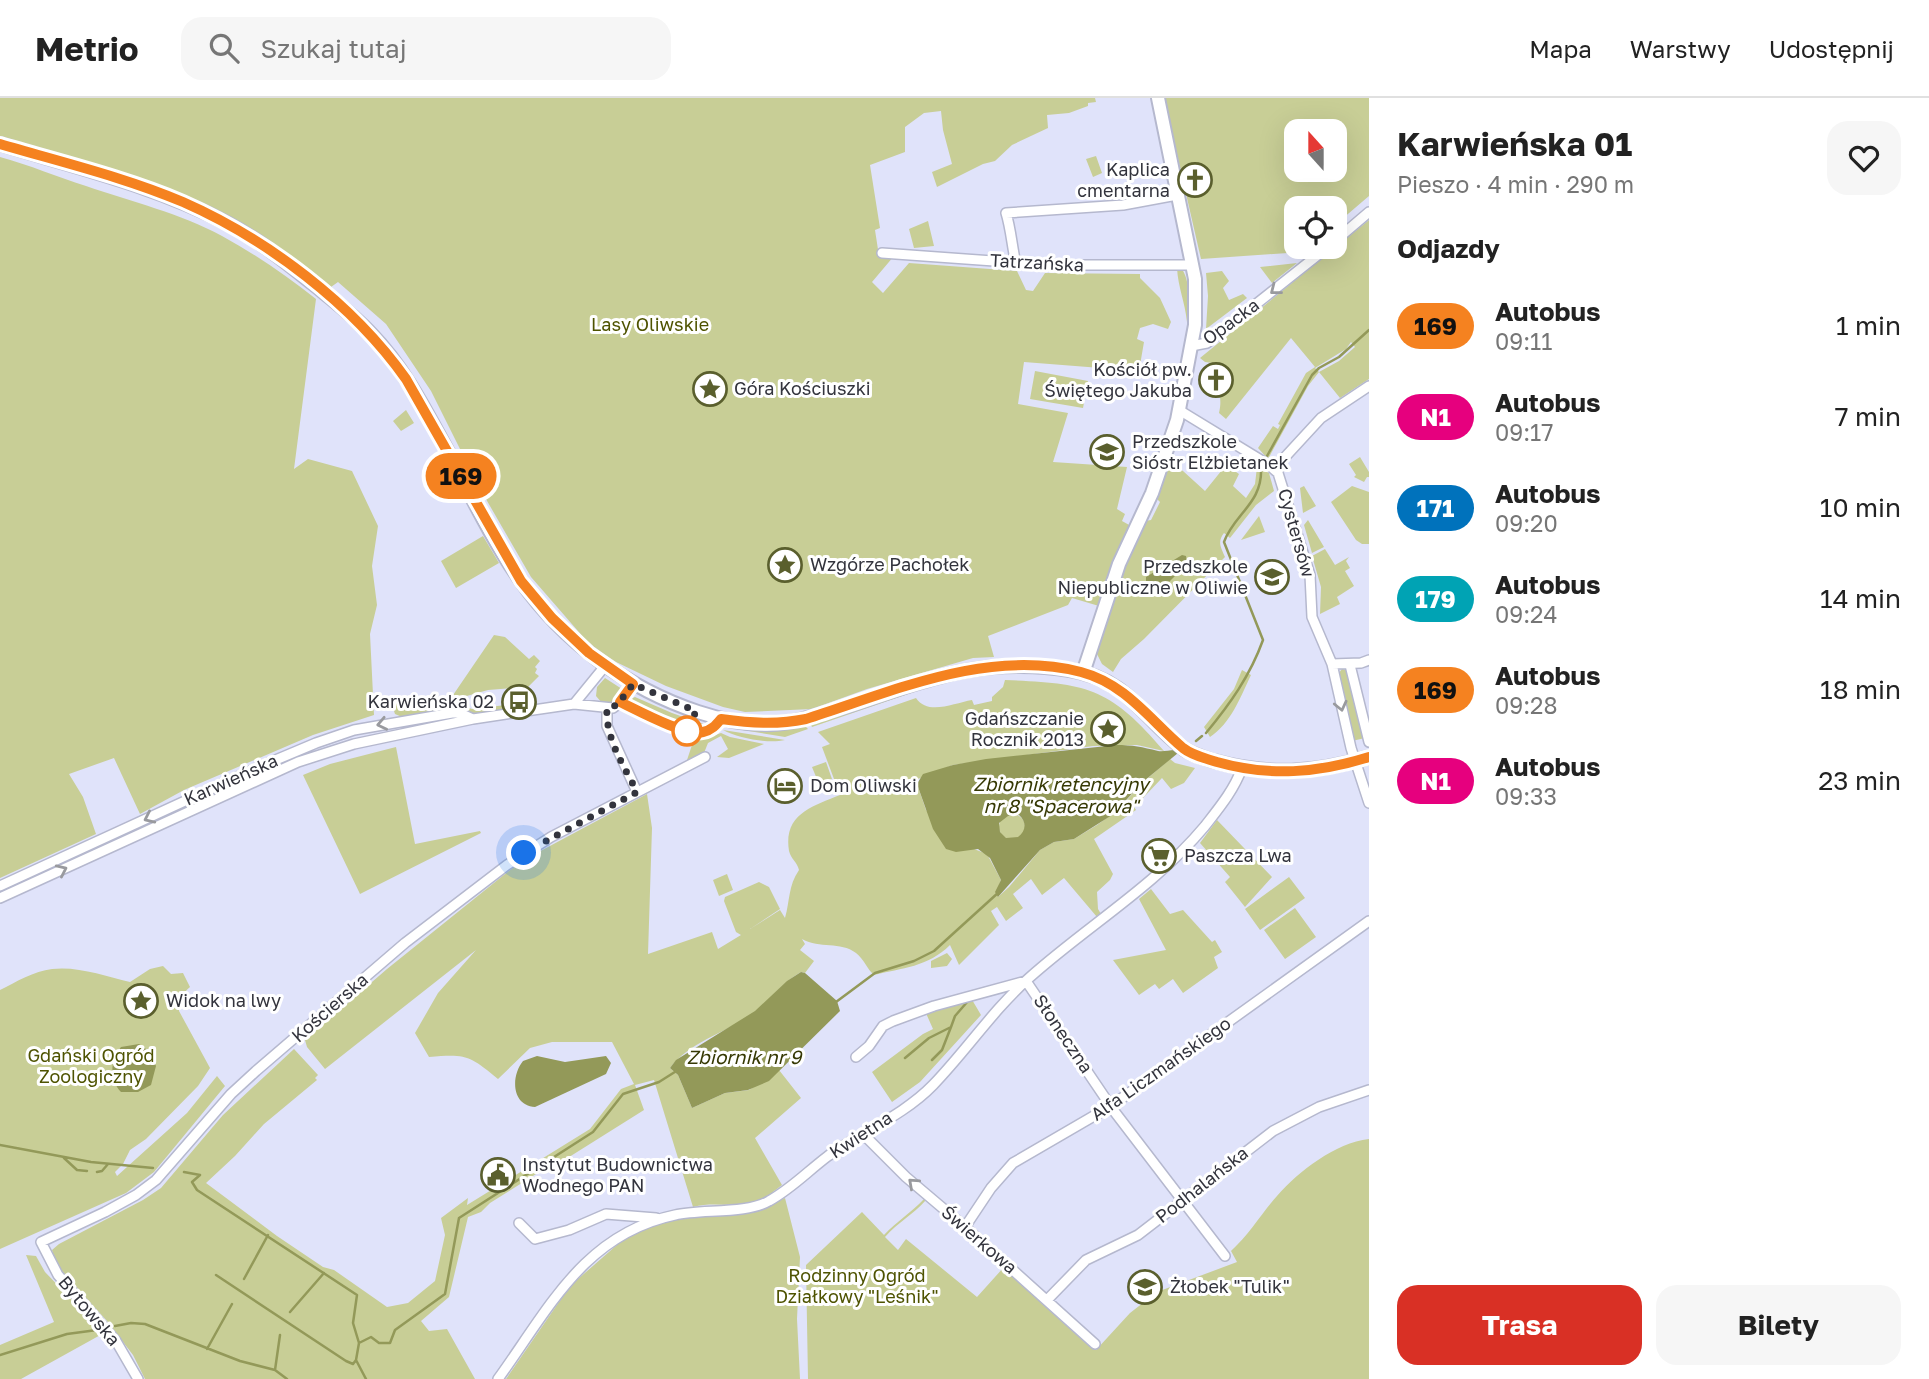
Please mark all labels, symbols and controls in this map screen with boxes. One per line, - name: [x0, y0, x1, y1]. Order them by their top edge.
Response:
- search box: [181, 17, 671, 80]
- text: Metrio: [35, 29, 139, 68]
- icon: search: [205, 29, 243, 67]
- text: Szukaj tutaj: [261, 33, 407, 64]
- text: Mapa: [1529, 34, 1592, 63]
- text: Warstwy: [1630, 34, 1731, 63]
- text: Udostępnij: [1769, 34, 1894, 63]
- north arrow: [1284, 119, 1348, 182]
- map controls: [1284, 119, 1347, 259]
- button: heart: [1827, 121, 1901, 195]
- text: Karwieńska 01: [1397, 124, 1632, 163]
- place label: Kaplica cmentarna: [1077, 158, 1170, 201]
- church icon: Kaplica cmentarna: [1176, 161, 1214, 199]
- text: Pieszo · 4 min · 290 m: [1397, 170, 1634, 198]
- button: locate: [1284, 196, 1347, 259]
- text: Odjazdy: [1397, 233, 1500, 264]
- street label: Tatrzańska: [990, 249, 1085, 275]
- one-way arrow: [1270, 282, 1282, 295]
- street label: Opacka: [1198, 293, 1263, 349]
- text: Autobus: [1495, 296, 1601, 327]
- text: 1 min: [1836, 310, 1901, 341]
- text: 169: [1414, 311, 1457, 340]
- park label: Lasy Oliwskie: [591, 313, 709, 335]
- text: 09:11: [1495, 327, 1552, 355]
- place label: Kościół pw. Świętego Jakuba: [1044, 358, 1192, 401]
- church icon: Kościół pw. Świętego Jakuba: [1197, 361, 1235, 399]
- place icon: Góra Kościuszki: [691, 370, 729, 408]
- place label: Góra Kościuszki: [734, 377, 871, 399]
- text: Autobus: [1495, 387, 1601, 418]
- text: 7 min: [1835, 401, 1901, 432]
- text: N1: [1420, 402, 1451, 431]
- text: 09:17: [1495, 418, 1553, 446]
- place label: Przedszkole Sióstr Elżbietanek: [1132, 430, 1289, 473]
- school or university icon: Przedszkole Sióstr Elżbietanek: [1088, 433, 1126, 471]
- line badge: 169: [421, 453, 501, 499]
- text: 169: [440, 461, 482, 490]
- text: Autobus: [1495, 478, 1601, 509]
- street label: Cystersów: [1274, 486, 1320, 580]
- text: 10 min: [1820, 492, 1901, 523]
- text: 171: [1417, 493, 1454, 522]
- text: 09:20: [1495, 509, 1558, 537]
- place icon: Wzgórze Pachołek: [766, 546, 804, 584]
- place label: Wzgórze Pachołek: [810, 553, 969, 575]
- place label: Przedszkole Niepubliczne w Oliwie: [1058, 555, 1248, 598]
- school or university icon: Przedszkole Niepubliczne w Oliwie: [1253, 558, 1291, 596]
- text: Autobus: [1495, 569, 1601, 600]
- text: 14 min: [1820, 583, 1901, 614]
- text: 179: [1415, 584, 1456, 613]
- text: 09:24: [1495, 600, 1557, 628]
- text: Autobus: [1495, 660, 1601, 691]
- text: 18 min: [1820, 674, 1901, 705]
- text: 169: [1414, 675, 1457, 704]
- bus stop icon: Karwieńska 02: [500, 683, 538, 721]
- place label: Karwieńska 02: [367, 690, 494, 712]
- text: 09:28: [1495, 691, 1557, 719]
- one-way arrow: [1333, 700, 1347, 712]
- place label: Gdańszczanie Rocznik 2013: [965, 707, 1084, 750]
- place icon: Gdańszczanie Rocznik 2013: [1089, 710, 1127, 748]
- one-way arrow: [376, 715, 388, 730]
- unlabelled marker: [672, 716, 702, 746]
- street label: Karwieńska: [180, 749, 281, 810]
- text: Autobus: [1495, 751, 1601, 782]
- text: 23 min: [1818, 765, 1901, 796]
- text: N1: [1420, 766, 1451, 795]
- hotel icon: Dom Oliwski: [766, 767, 804, 805]
- water label: Zbiornik retencyjny nr 8 "Spacerowa": [973, 772, 1151, 817]
- place label: Dom Oliwski: [810, 774, 917, 796]
- text: 09:33: [1495, 782, 1557, 810]
- one-way arrow: [144, 810, 156, 824]
- your location: [506, 835, 541, 870]
- supermarket icon: Paszcza Lwa: [1140, 837, 1178, 875]
- place label: Paszcza Lwa: [1184, 844, 1292, 866]
- one-way arrow: [55, 864, 67, 878]
- street label: Kościerska: [287, 968, 372, 1046]
- place icon: Widok na lwy: [122, 982, 160, 1020]
- place label: Widok na lwy: [166, 989, 281, 1011]
- street label: Słoneczna: [1030, 990, 1098, 1077]
- street label: Alfa Liczmańskiego: [1086, 1012, 1235, 1125]
- park label: Gdański Ogród Zoologiczny: [27, 1044, 155, 1087]
- water label: Zbiornik nr 9: [687, 1045, 803, 1068]
- street label: Kwietna: [825, 1106, 896, 1162]
- street label: Podhalańska: [1151, 1141, 1252, 1227]
- place label: Instytut Budownictwa Wodnego PAN: [522, 1153, 713, 1196]
- public building icon: Instytut Budownictwa Wodnego PAN: [479, 1156, 517, 1194]
- one-way arrow: [908, 1179, 921, 1191]
- street label: Świerkowa: [937, 1200, 1022, 1278]
- park label: Rodzinny Ogród Działkowy "Leśnik": [775, 1264, 939, 1307]
- school or university icon: Żłobek "Tulik": [1126, 1268, 1164, 1306]
- street label: Bytowska: [54, 1271, 125, 1350]
- place label: Żłobek "Tulik": [1170, 1275, 1290, 1297]
- button: Trasa: [1397, 1285, 1642, 1365]
- button: Bilety: [1656, 1285, 1901, 1365]

